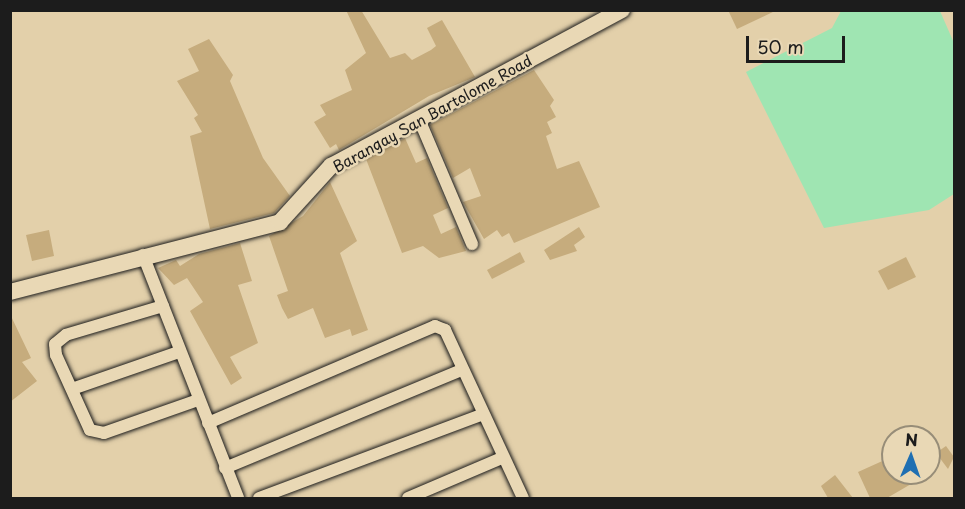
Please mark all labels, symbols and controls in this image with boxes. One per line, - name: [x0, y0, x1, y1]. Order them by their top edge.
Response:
- scale bar: [749, 24, 848, 62]
- text: 50 m: [757, 33, 804, 60]
- street label: Barangay San Bartolome Road: [329, 50, 535, 176]
- north arrow: [881, 425, 941, 485]
- text: N: [905, 427, 918, 451]

